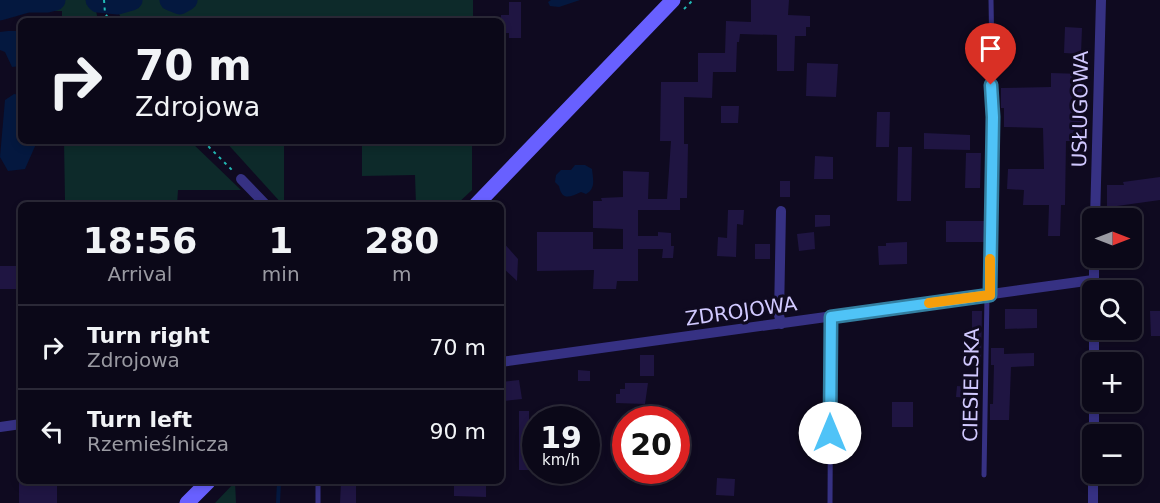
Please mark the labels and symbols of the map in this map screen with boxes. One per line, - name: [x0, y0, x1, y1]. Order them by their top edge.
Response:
- pin: [965, 23, 1016, 85]
- street label: USŁUGOWA: [1067, 50, 1093, 168]
- north arrow: [1082, 208, 1142, 268]
- street label: ZDROJOWA: [684, 291, 799, 331]
- street label: CIESIELSKA: [958, 327, 984, 442]
- position arrow: [798, 401, 862, 465]
- speed limit sign: 20: [612, 406, 690, 484]

